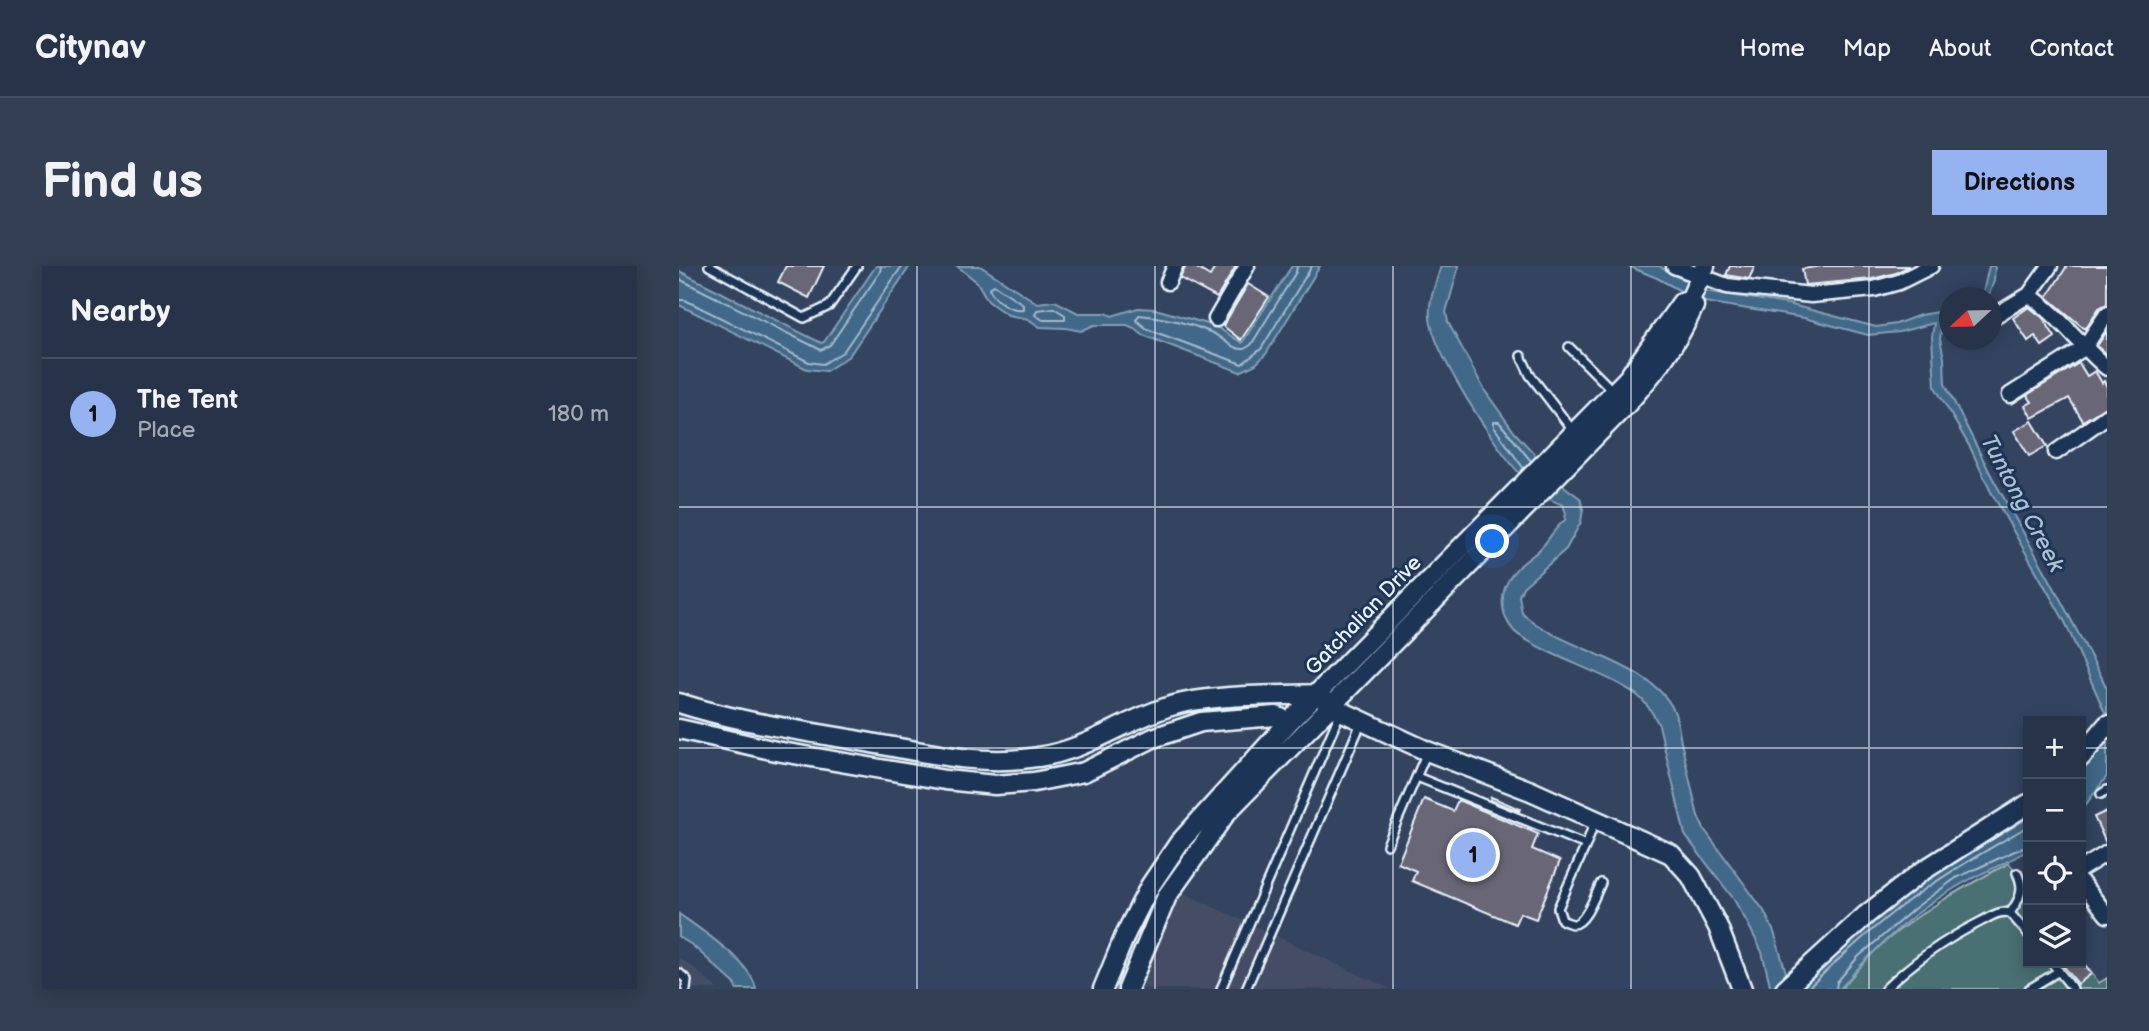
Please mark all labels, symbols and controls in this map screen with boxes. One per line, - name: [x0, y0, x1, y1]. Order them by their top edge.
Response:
- text: Citynav: [35, 28, 146, 68]
- text: Home: [1740, 34, 1805, 63]
- text: Map: [1843, 34, 1891, 63]
- text: About: [1929, 34, 1991, 63]
- text: Contact: [2029, 34, 2114, 63]
- button: Directions: [1932, 150, 2107, 215]
- text: Find us: [42, 153, 203, 212]
- north arrow: [1939, 287, 2002, 350]
- text: Nearby: [70, 294, 170, 330]
- text: The Tent: [137, 385, 238, 416]
- text: 1: [88, 400, 98, 428]
- text: 180 m: [548, 400, 609, 428]
- text: Place: [137, 416, 195, 444]
- water label: Tuntong Creek: [1974, 430, 2070, 578]
- your location: [1475, 524, 1509, 558]
- street label: Gatchalian Drive: [1300, 550, 1427, 680]
- map controls: [2023, 716, 2086, 968]
- button: +: [2023, 716, 2086, 779]
- button: −: [2023, 779, 2086, 842]
- pin: 1: [1450, 829, 1496, 881]
- button: locate: [2023, 842, 2086, 905]
- button: layers: [2023, 905, 2086, 968]

